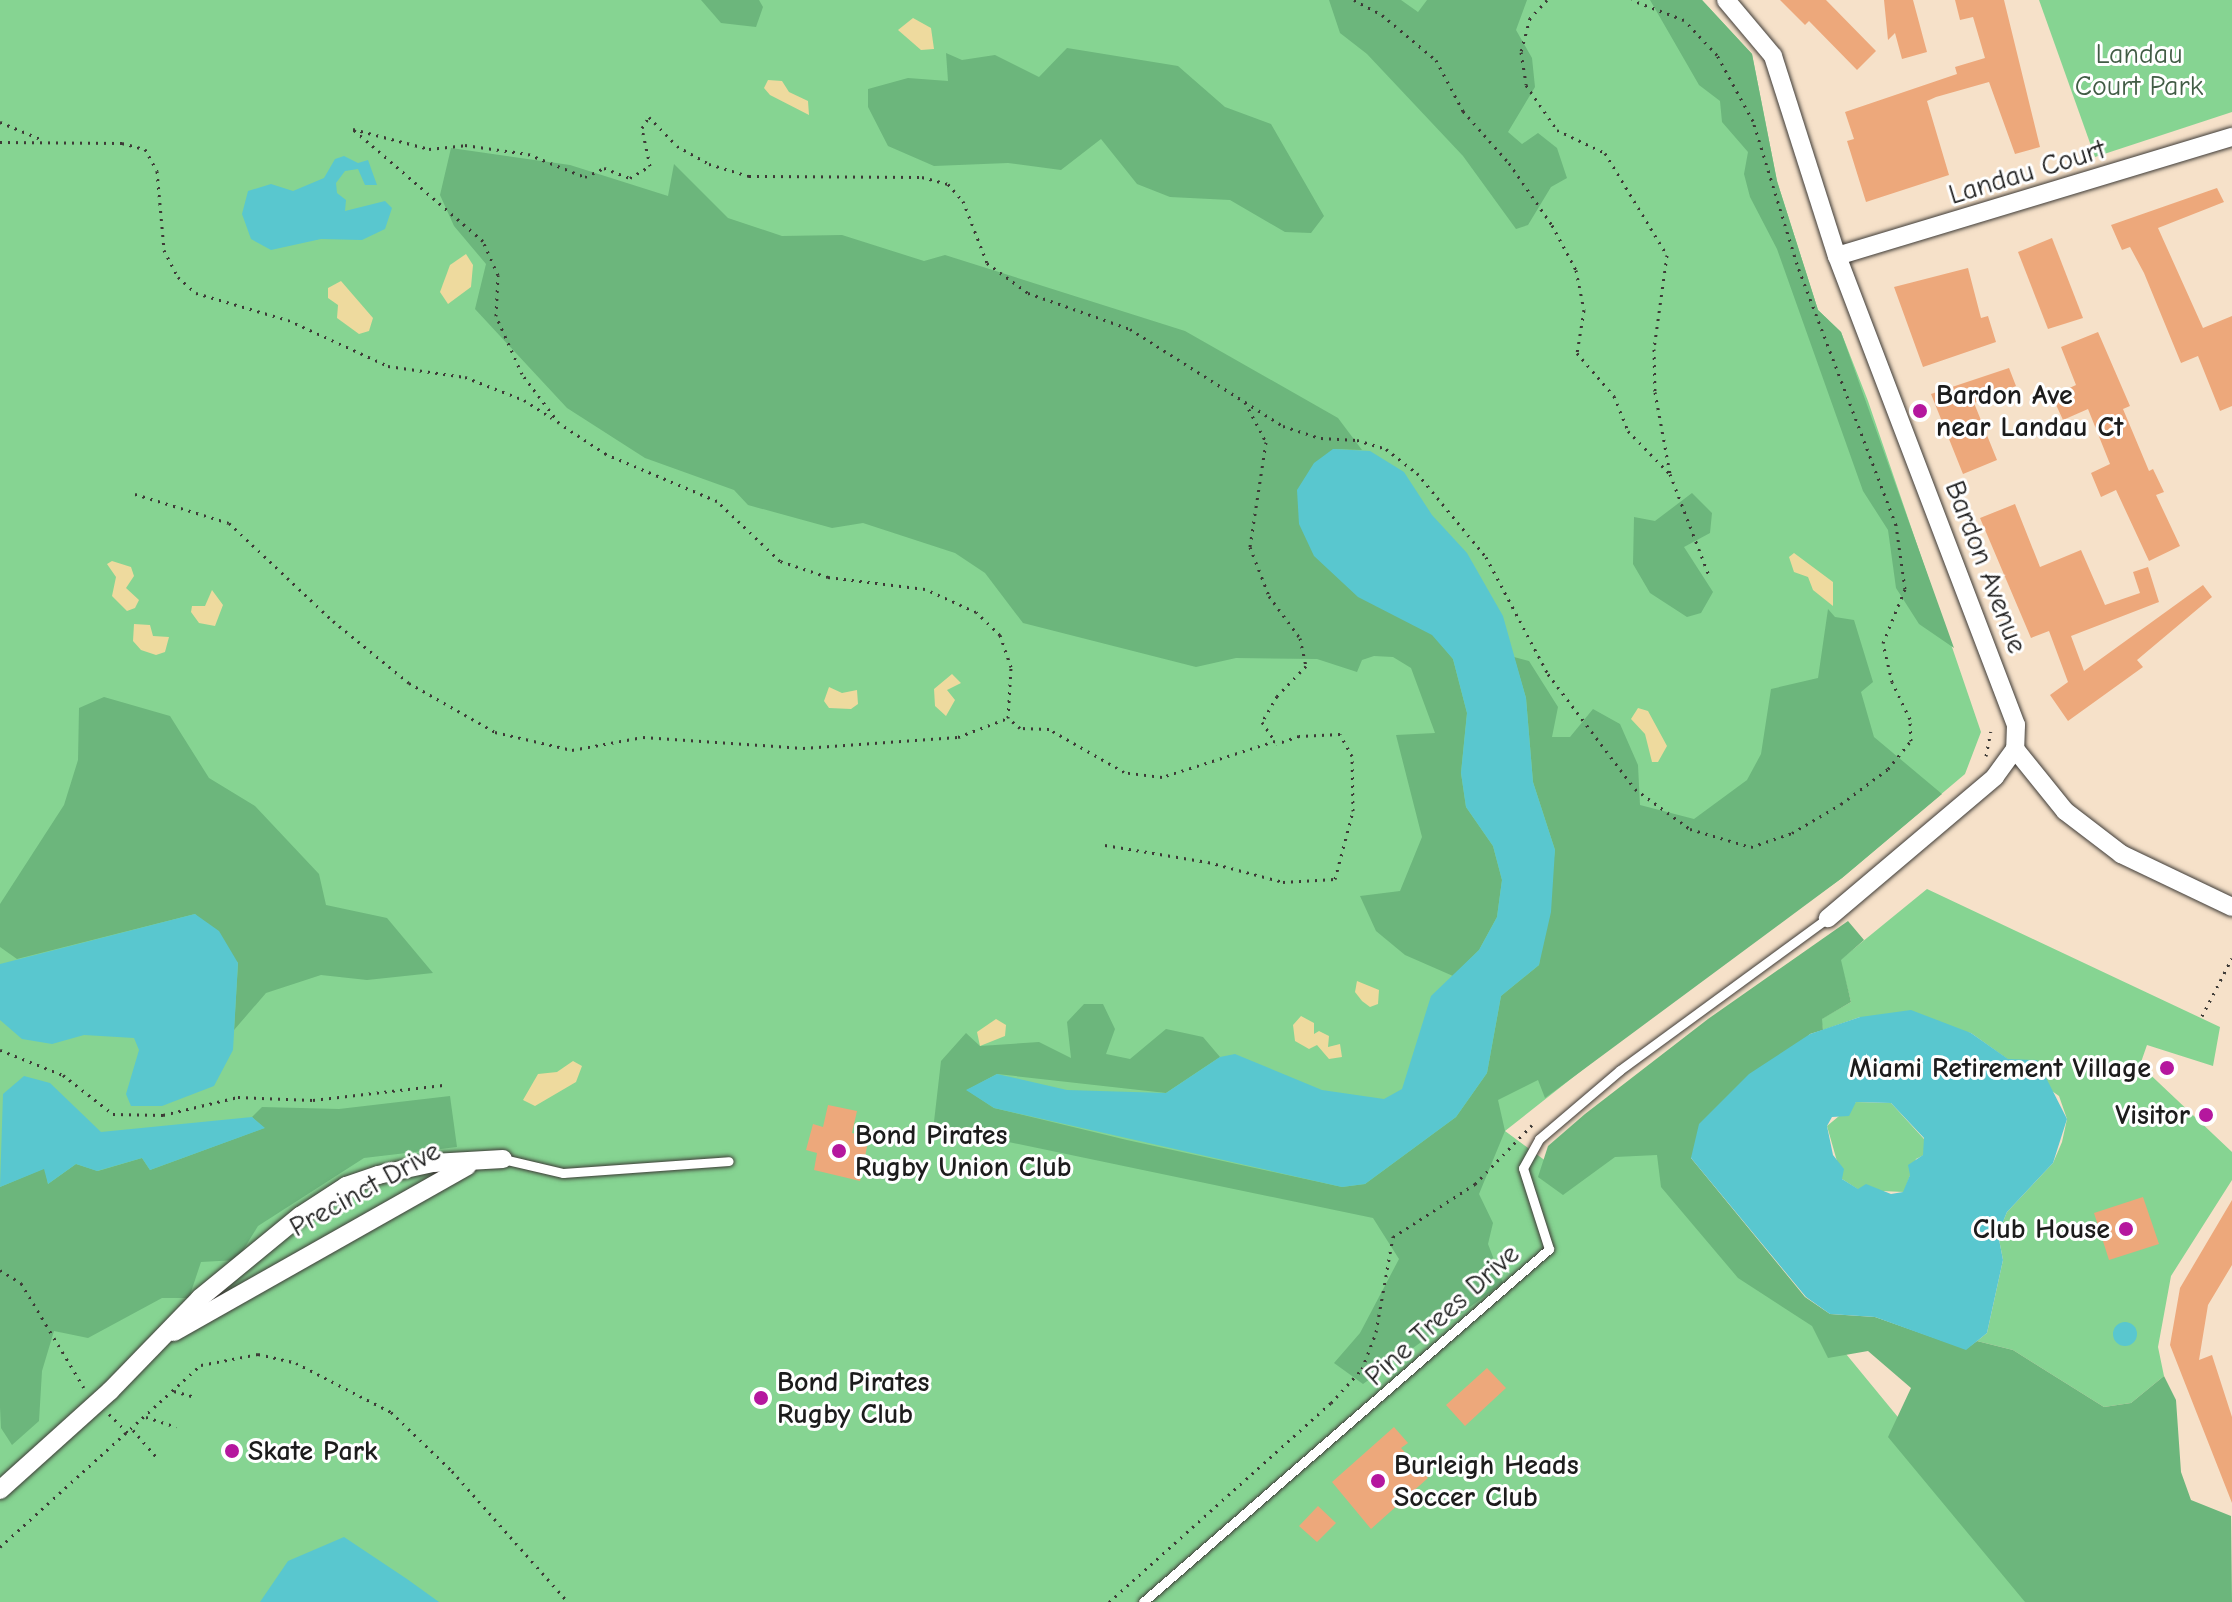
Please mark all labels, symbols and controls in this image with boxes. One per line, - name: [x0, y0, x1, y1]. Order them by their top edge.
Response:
- park label: Landau Court Park: [2075, 37, 2203, 103]
- street label: Landau Court: [1945, 132, 2109, 212]
- place label: Bardon Ave near Landau Ct: [1936, 378, 2124, 444]
- marker: Bardon Ave near Landau Ct: [1911, 402, 1929, 420]
- street label: Bardon Avenue: [1938, 476, 2034, 658]
- place label: Miami Retirement Village: [1849, 1051, 2151, 1085]
- marker: Miami Retirement Village: [2158, 1059, 2176, 1077]
- place label: Visitor: [2115, 1098, 2190, 1132]
- marker: Visitor: [2197, 1106, 2215, 1124]
- place label: Bond Pirates Rugby Union Club: [855, 1118, 1071, 1184]
- street label: Precinct Drive: [284, 1134, 446, 1244]
- marker: Bond Pirates Rugby Union Club: [830, 1142, 848, 1160]
- place label: Club House: [1973, 1212, 2110, 1246]
- marker: Club House: [2117, 1220, 2135, 1238]
- street label: Pine Trees Drive: [1358, 1237, 1526, 1393]
- place label: Bond Pirates Rugby Club: [777, 1365, 929, 1431]
- marker: Bond Pirates Rugby Club: [752, 1389, 770, 1407]
- place label: Skate Park: [248, 1434, 378, 1468]
- marker: Skate Park: [223, 1442, 241, 1460]
- place label: Burleigh Heads Soccer Club: [1394, 1448, 1579, 1514]
- marker: Burleigh Heads Soccer Club: [1369, 1472, 1387, 1490]

